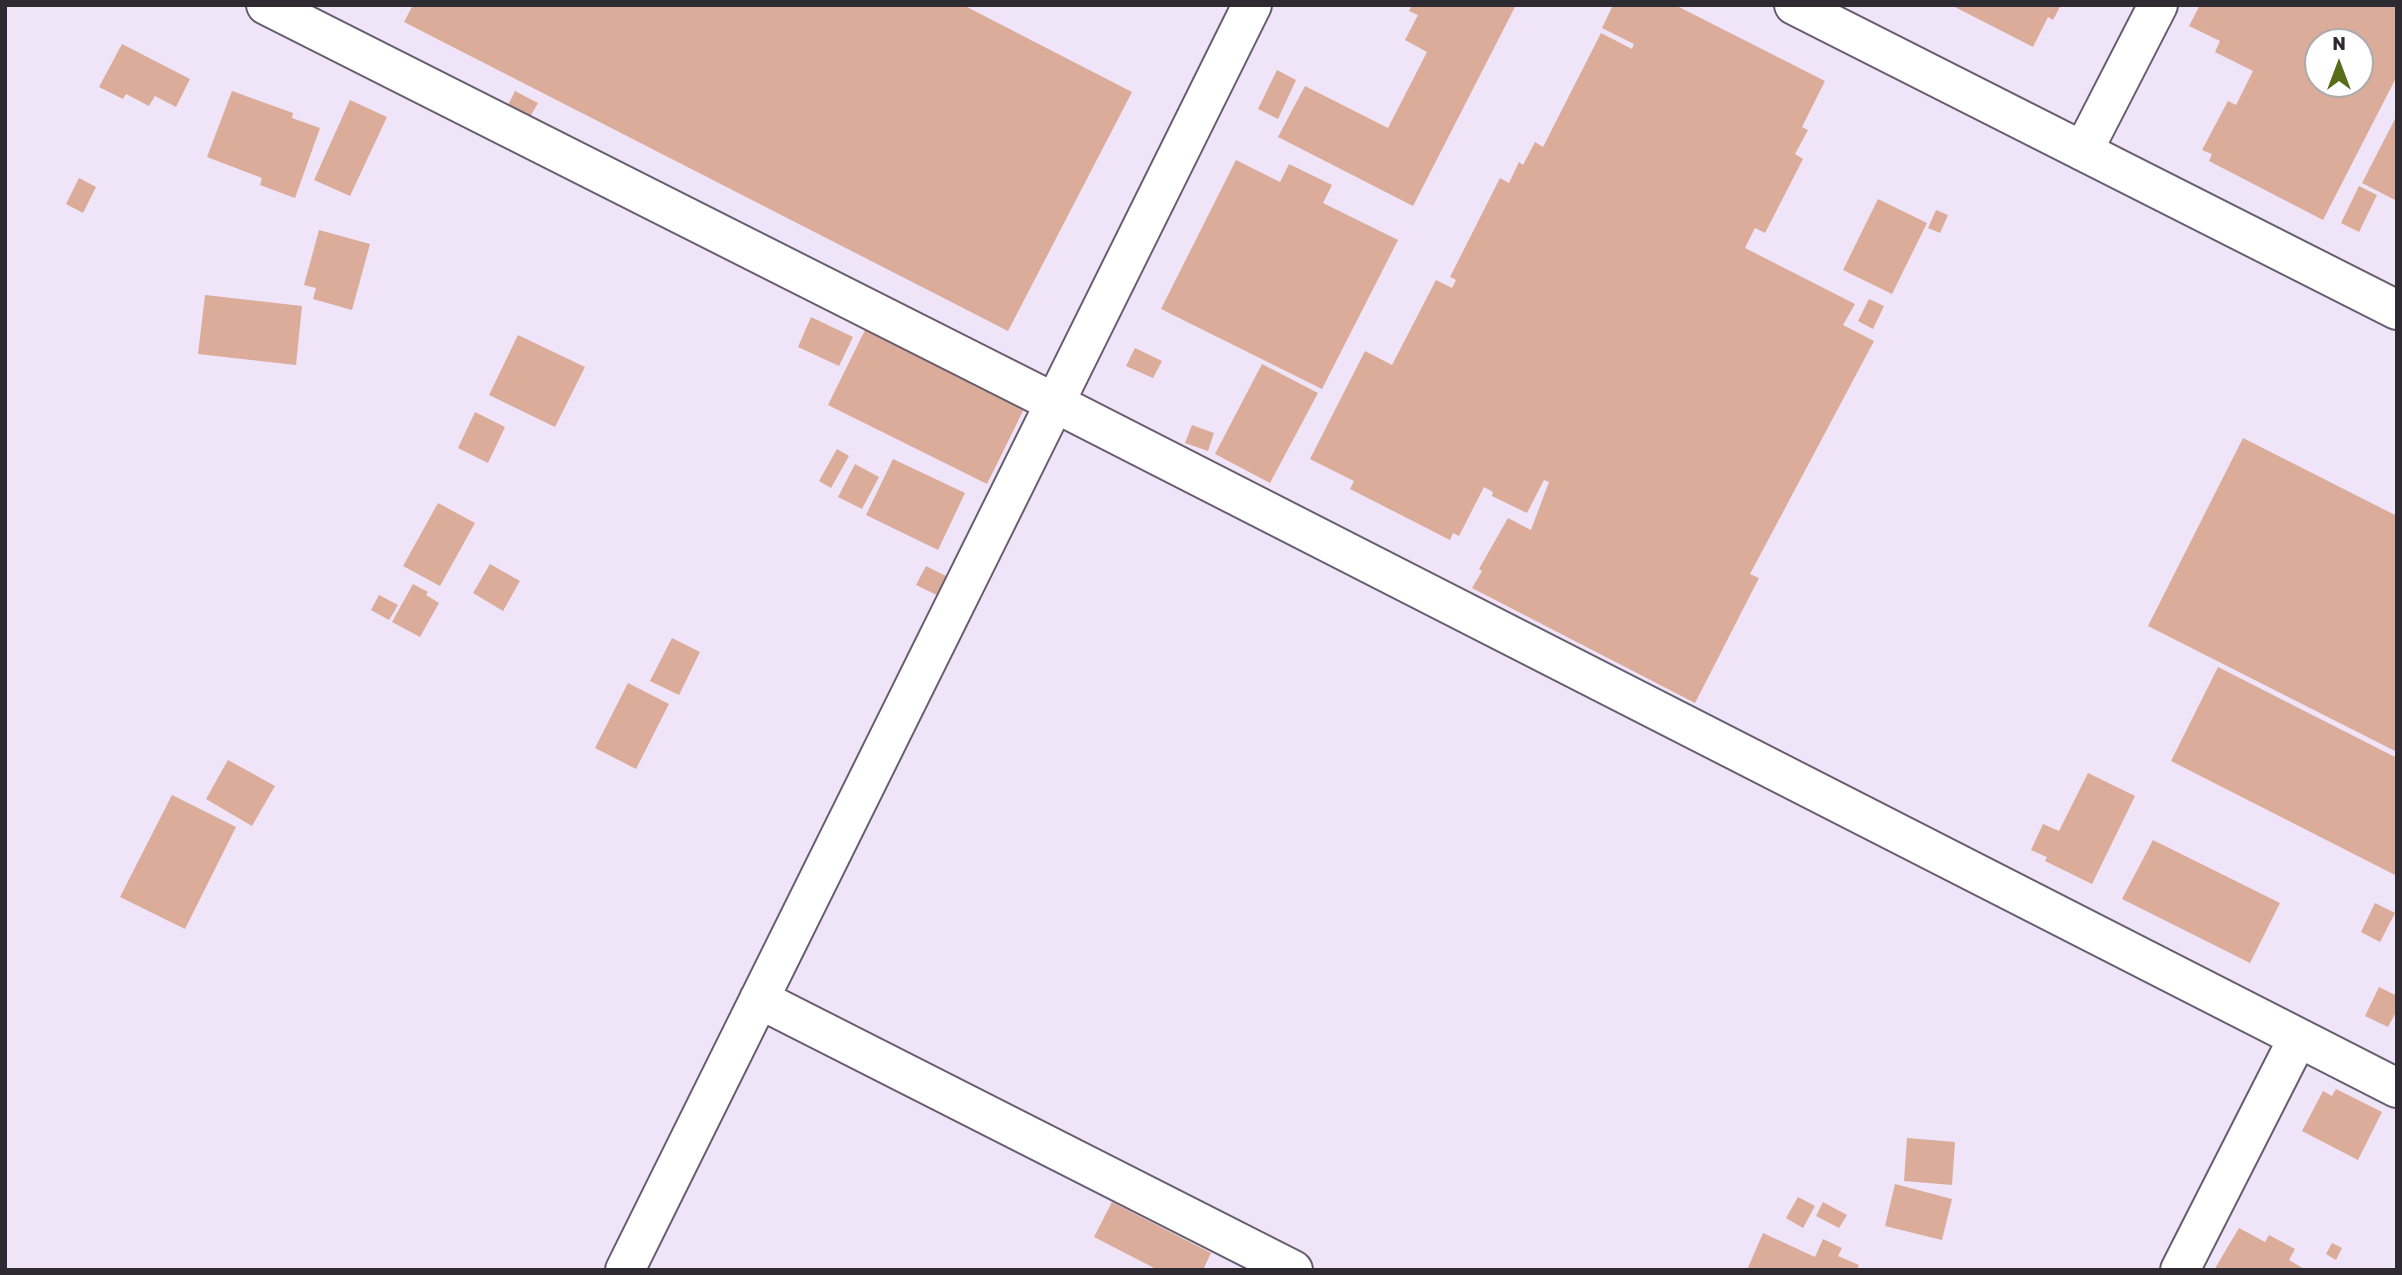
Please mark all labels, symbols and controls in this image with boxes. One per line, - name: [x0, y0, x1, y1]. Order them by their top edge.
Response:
- north arrow: [2304, 28, 2374, 98]
- text: N: [2332, 32, 2346, 55]

